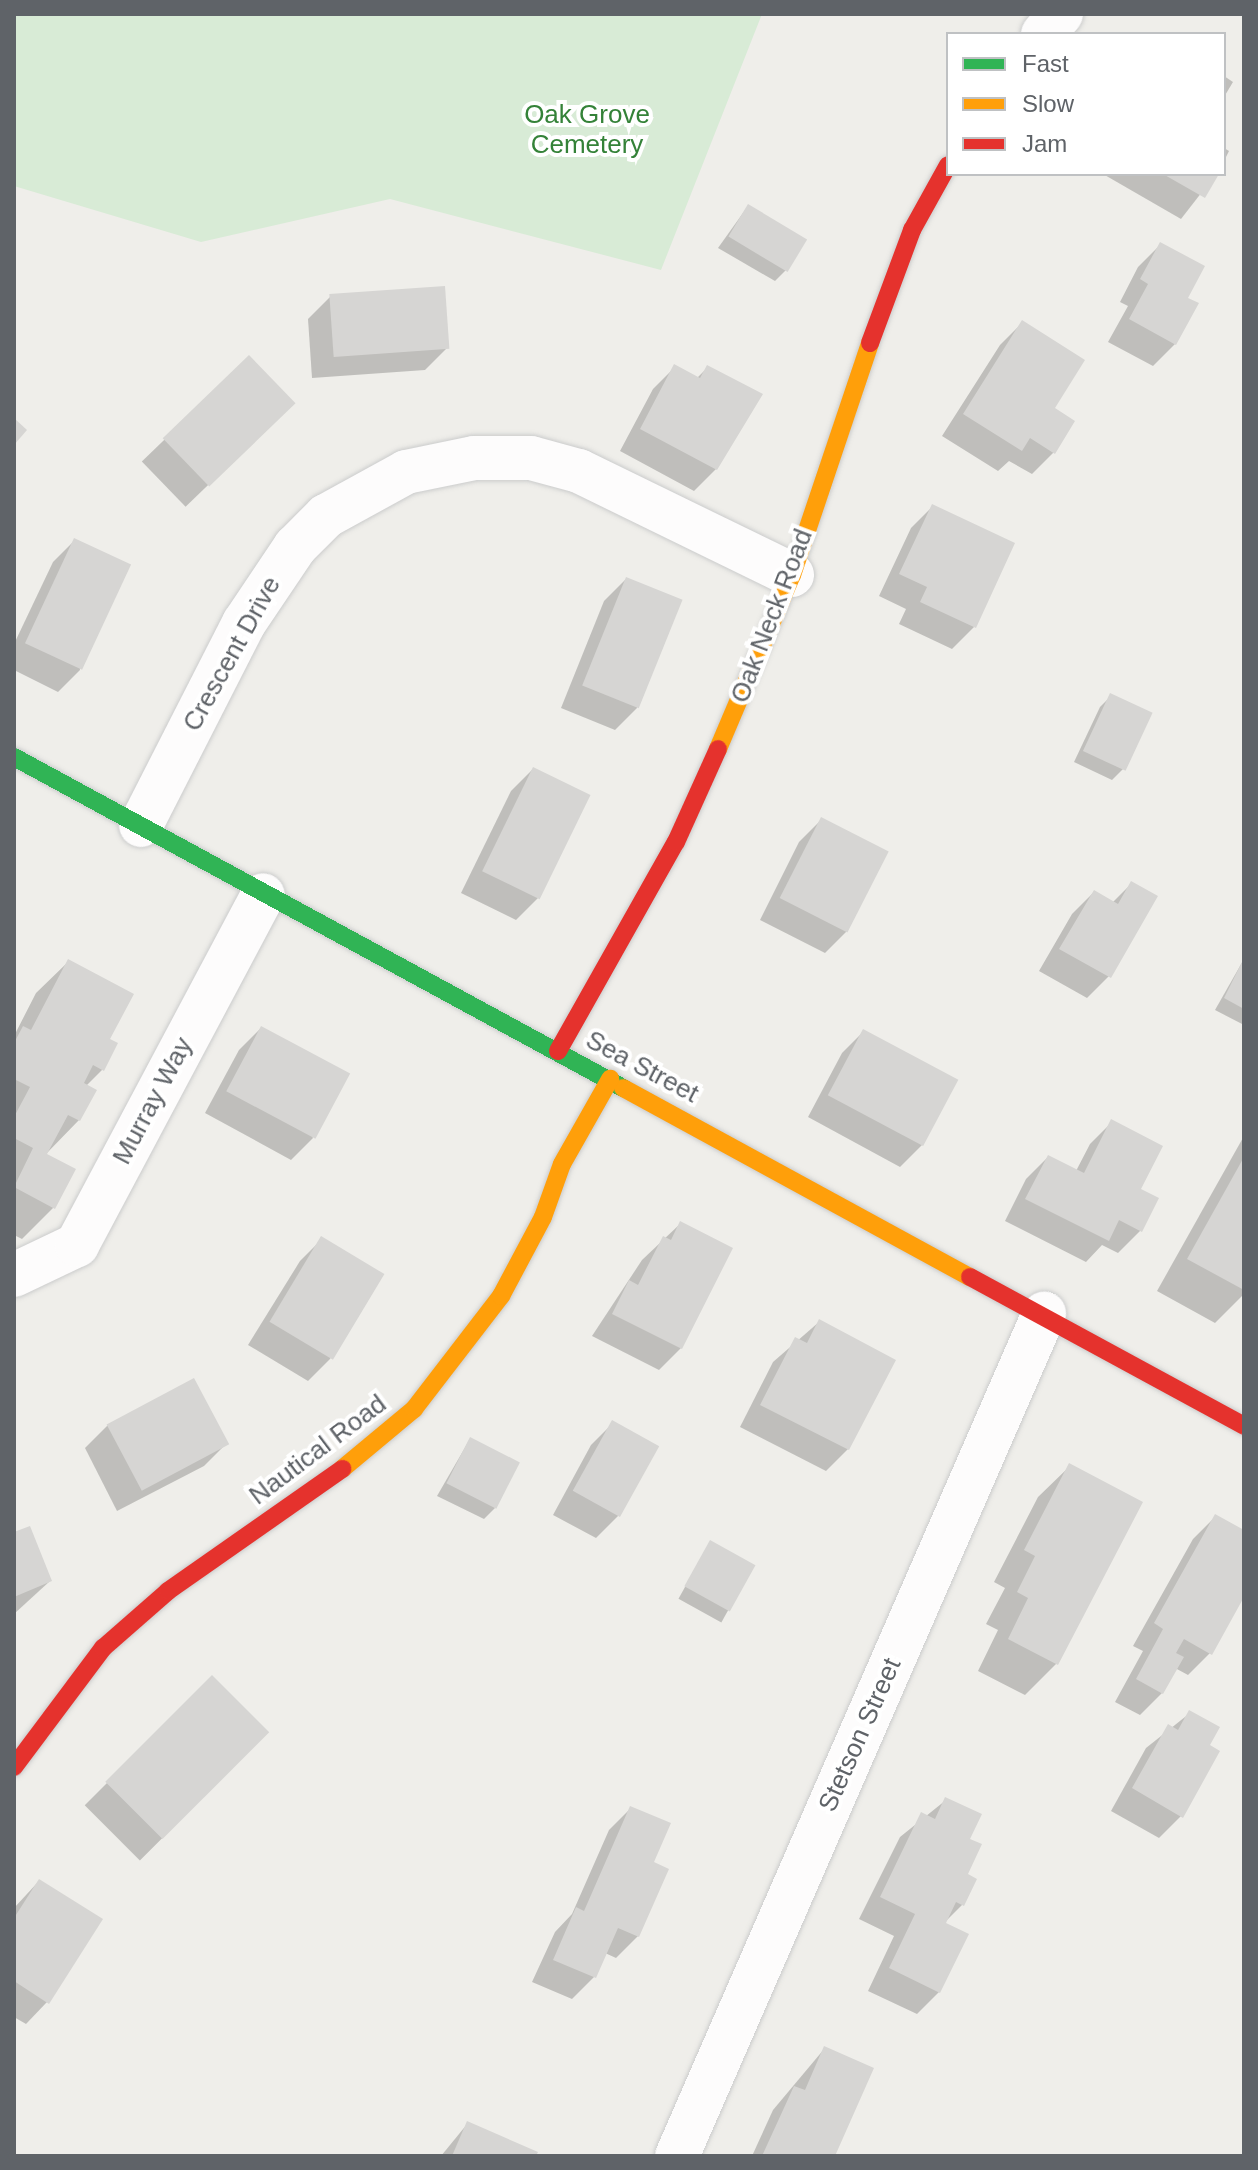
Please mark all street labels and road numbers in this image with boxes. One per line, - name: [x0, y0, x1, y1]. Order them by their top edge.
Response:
- street label: Oak Neck Road: [725, 525, 819, 707]
- street label: Crescent Drive: [177, 571, 287, 737]
- street label: Sea Street: [580, 1024, 704, 1110]
- street label: Murray Way: [107, 1032, 199, 1170]
- street label: Nautical Road: [243, 1388, 393, 1512]
- street label: Stetson Street: [812, 1653, 908, 1817]

